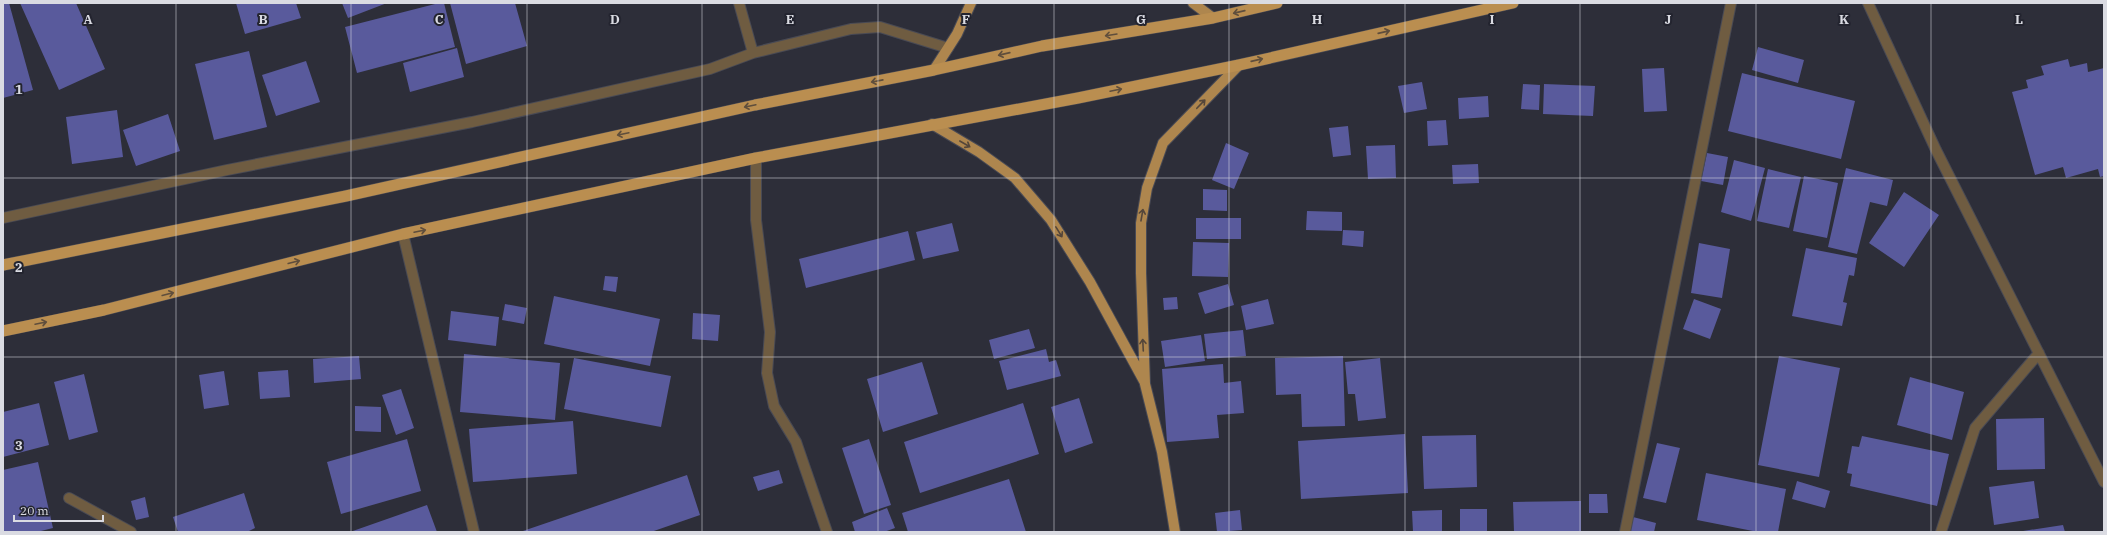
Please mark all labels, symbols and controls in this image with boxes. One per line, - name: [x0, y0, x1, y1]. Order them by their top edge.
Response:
- one-way arrow: [1233, 9, 1246, 16]
- text: A: [83, 11, 93, 28]
- text: B: [258, 11, 268, 28]
- text: C: [435, 11, 444, 28]
- text: D: [610, 11, 620, 28]
- text: E: [786, 11, 794, 28]
- text: F: [962, 11, 970, 28]
- text: G: [1136, 11, 1146, 28]
- text: H: [1312, 11, 1323, 28]
- text: I: [1490, 11, 1495, 28]
- text: J: [1665, 11, 1672, 28]
- text: K: [1839, 11, 1849, 28]
- text: L: [2015, 11, 2023, 28]
- one-way arrow: [1377, 27, 1390, 35]
- one-way arrow: [1105, 31, 1118, 39]
- one-way arrow: [998, 51, 1011, 59]
- one-way arrow: [1251, 56, 1264, 64]
- one-way arrow: [871, 78, 884, 86]
- text: 1: [15, 81, 23, 98]
- one-way arrow: [1110, 86, 1123, 94]
- one-way arrow: [1196, 99, 1206, 109]
- one-way arrow: [743, 103, 756, 111]
- one-way arrow: [617, 131, 630, 139]
- one-way arrow: [959, 140, 971, 148]
- one-way arrow: [1138, 209, 1146, 222]
- one-way arrow: [413, 226, 426, 234]
- one-way arrow: [1055, 226, 1063, 238]
- one-way arrow: [287, 258, 300, 265]
- text: 2: [15, 259, 23, 276]
- one-way arrow: [161, 289, 174, 297]
- one-way arrow: [34, 318, 47, 326]
- one-way arrow: [1140, 339, 1147, 352]
- text: 3: [15, 437, 23, 454]
- scale bar: [14, 497, 103, 523]
- text: 20 m: [20, 503, 49, 518]

